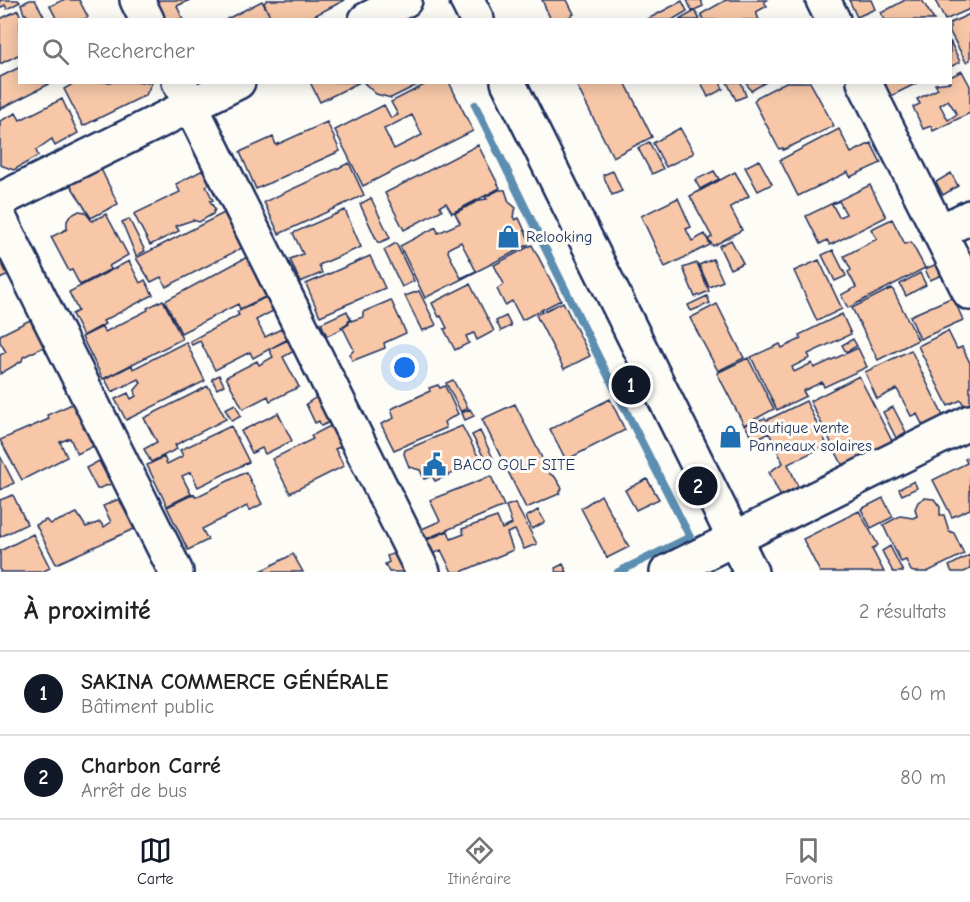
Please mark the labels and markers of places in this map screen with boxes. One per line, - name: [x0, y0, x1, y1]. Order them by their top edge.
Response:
- shop icon: Relooking: [495, 224, 521, 250]
- place label: Relooking: [526, 228, 593, 246]
- pin: 1: [612, 362, 650, 408]
- place label: Boutique vente Panneaux solaires: [749, 419, 872, 455]
- shop icon: Boutique vente Panneaux solaires: [718, 424, 744, 450]
- public building icon: BACO GOLF SITE: [422, 452, 448, 478]
- place label: BACO GOLF SITE: [453, 456, 575, 474]
- pin: 2: [678, 464, 718, 508]

